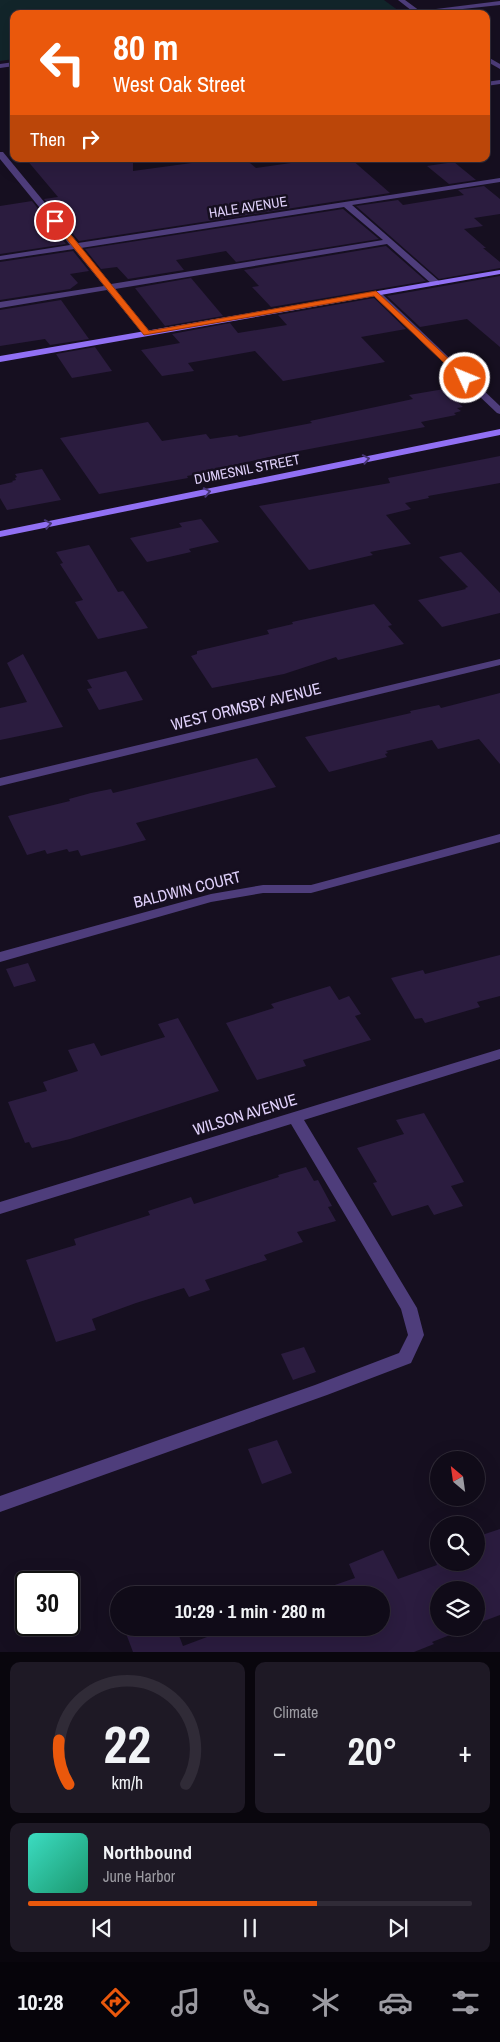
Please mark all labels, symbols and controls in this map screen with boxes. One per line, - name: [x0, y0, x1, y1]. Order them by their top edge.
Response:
- text: 80 m: [113, 24, 178, 71]
- icon: left: [30, 30, 95, 95]
- text: West Oak Street: [113, 69, 245, 99]
- icon: right: [76, 125, 104, 153]
- text: Then: [30, 126, 66, 152]
- street label: HALE AVENUE: [208, 192, 288, 222]
- pin: [34, 200, 76, 242]
- icon: arrive: [41, 207, 69, 235]
- position arrow: [438, 351, 490, 403]
- street label: DUMESNIL STREET: [193, 450, 301, 488]
- one-way arrow: [362, 454, 371, 465]
- one-way arrow: [203, 487, 211, 497]
- one-way arrow: [43, 519, 52, 530]
- street label: WEST ORMSBY AVENUE: [169, 677, 323, 735]
- street label: BALDWIN COURT: [131, 865, 243, 913]
- street label: WILSON AVENUE: [190, 1088, 300, 1140]
- north arrow: [430, 1451, 485, 1506]
- map controls: [430, 1451, 485, 1636]
- button: search: [430, 1516, 485, 1571]
- speed limit sign: 30: [15, 1571, 80, 1636]
- button: layers: [430, 1581, 485, 1636]
- text: 10:29 · 1 min · 280 m: [175, 1598, 325, 1624]
- text: Climate: [273, 1701, 318, 1723]
- text: 22: [104, 1709, 151, 1779]
- text: 20°: [348, 1726, 397, 1777]
- text: −: [273, 1733, 286, 1771]
- text: +: [459, 1733, 472, 1771]
- text: km/h: [112, 1771, 143, 1795]
- text: Northbound: [103, 1839, 192, 1865]
- text: June Harbor: [103, 1865, 175, 1887]
- icon: previous: [88, 1914, 116, 1942]
- icon: pause: [236, 1914, 264, 1942]
- icon: next: [384, 1914, 412, 1942]
- icon: directions: [98, 1985, 133, 2020]
- icon: music: [168, 1985, 203, 2020]
- icon: phone: [238, 1985, 273, 2020]
- icon: climate: [308, 1985, 343, 2020]
- icon: car: [378, 1985, 413, 2020]
- icon: filters: [448, 1985, 483, 2020]
- text: 10:28: [17, 1987, 64, 2017]

